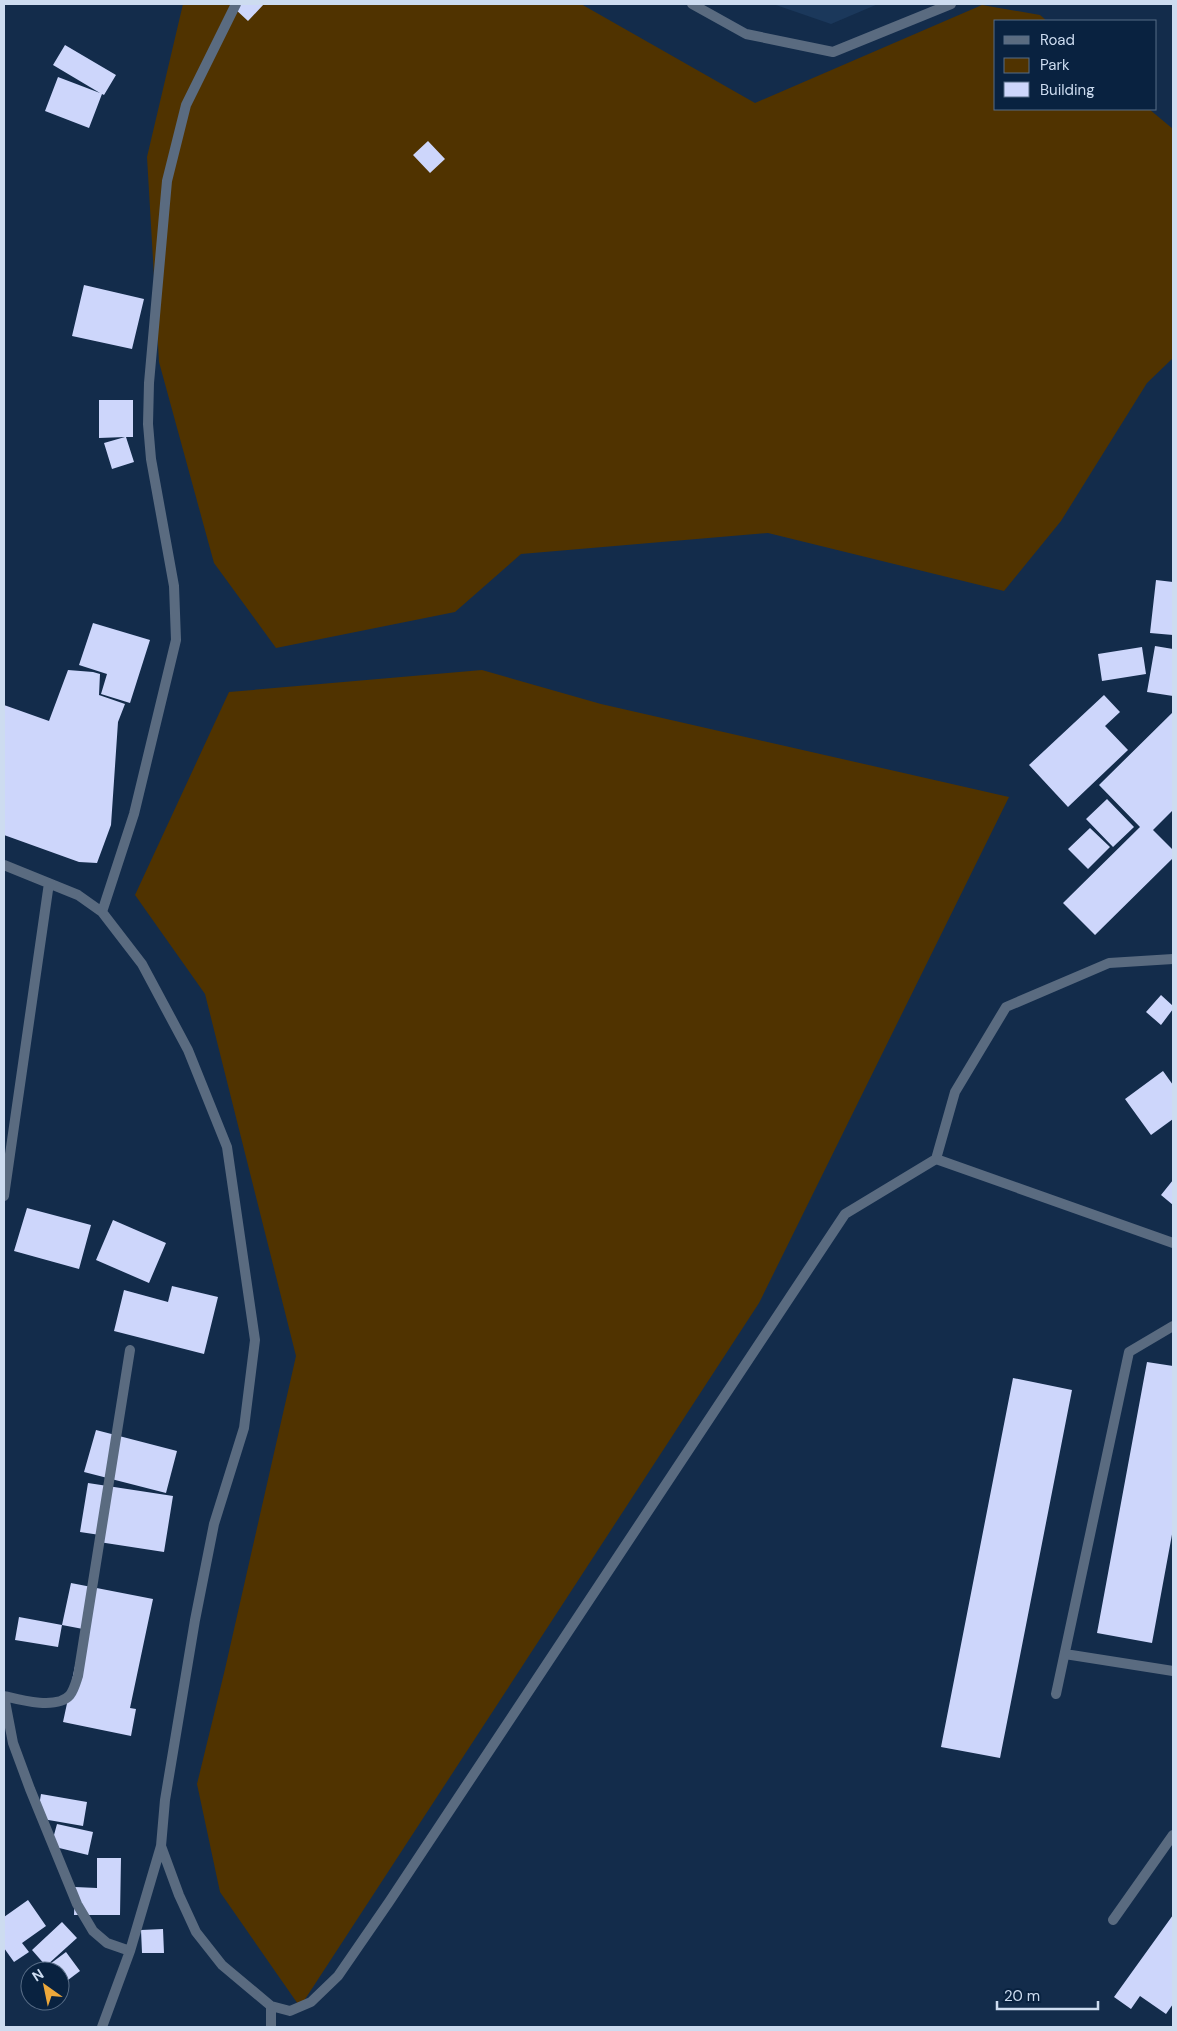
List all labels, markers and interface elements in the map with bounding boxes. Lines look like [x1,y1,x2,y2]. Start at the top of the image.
legend [994,20,1157,110]
text: Road [1040,30,1075,50]
text: Park [1040,55,1070,75]
text: Building [1040,80,1095,100]
north arrow [20,1961,70,2011]
text: N [29,1965,47,1985]
scale bar [997,1978,1098,2010]
text: 20 m [1004,1986,1040,2006]

